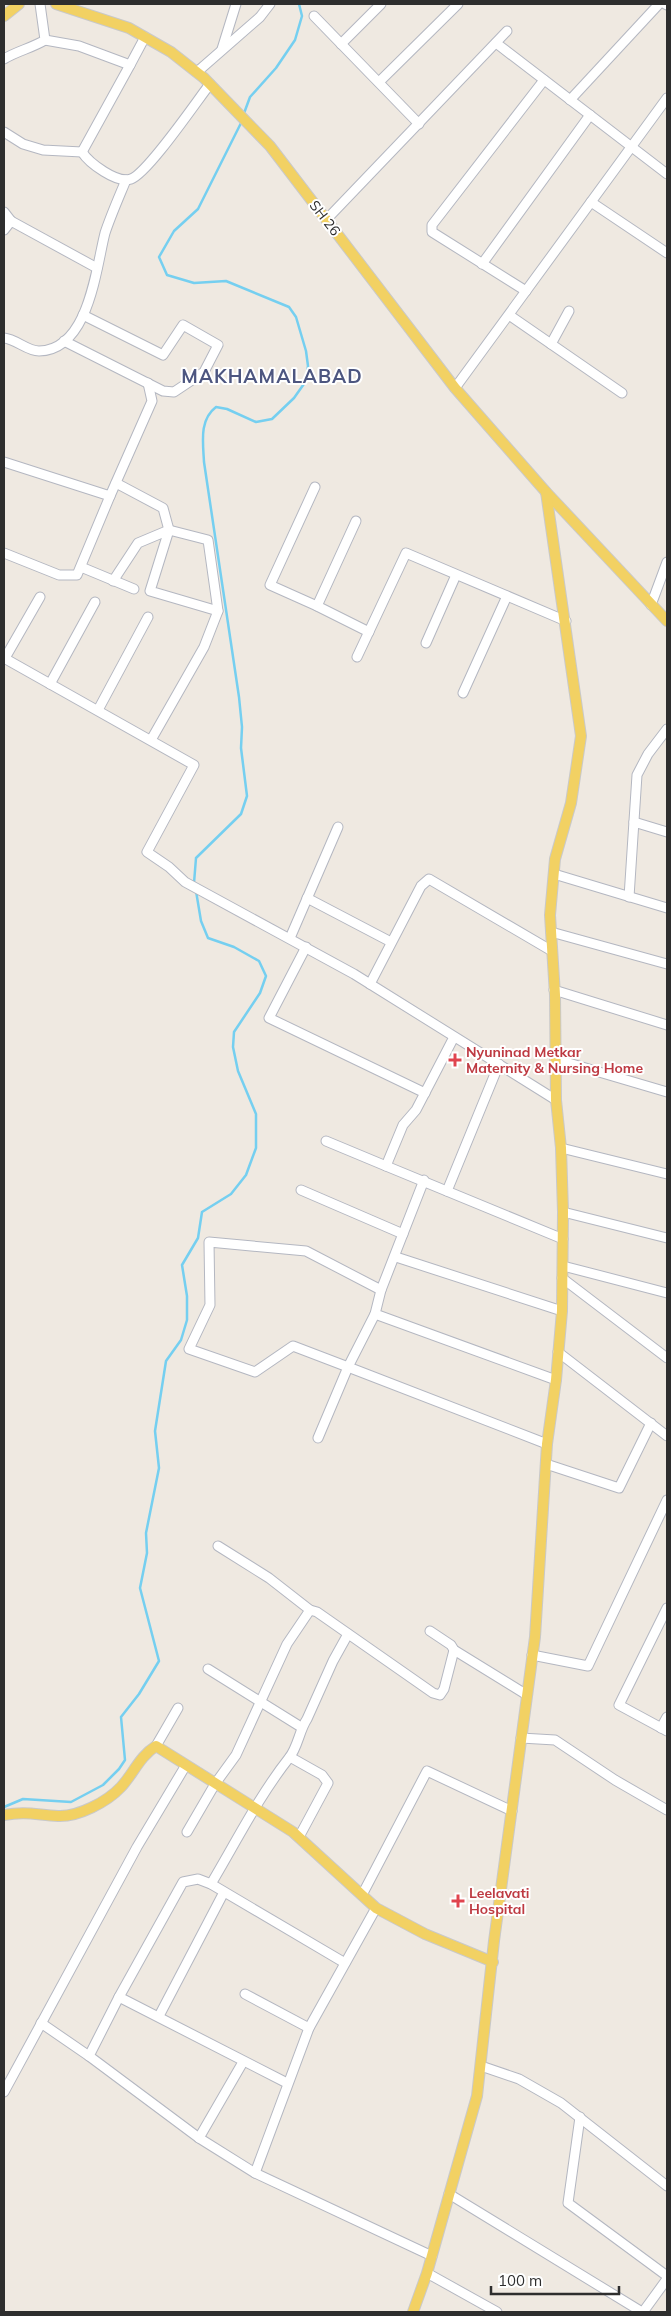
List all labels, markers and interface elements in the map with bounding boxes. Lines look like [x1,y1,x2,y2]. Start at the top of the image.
street label: SH 26 [306,197,344,239]
district label: MAKHAMALABAD [181,364,363,388]
place label: Nyuninad Metkar Maternity & Nursing Home [466,1043,643,1077]
marker: Nyuninad Metkar Maternity & Nursing Home [448,1053,462,1067]
place label: Leelavati Hospital [469,1884,530,1918]
marker: Leelavati Hospital [451,1894,465,1908]
scale bar [491,2264,618,2296]
text: 100 m [498,2271,542,2290]

